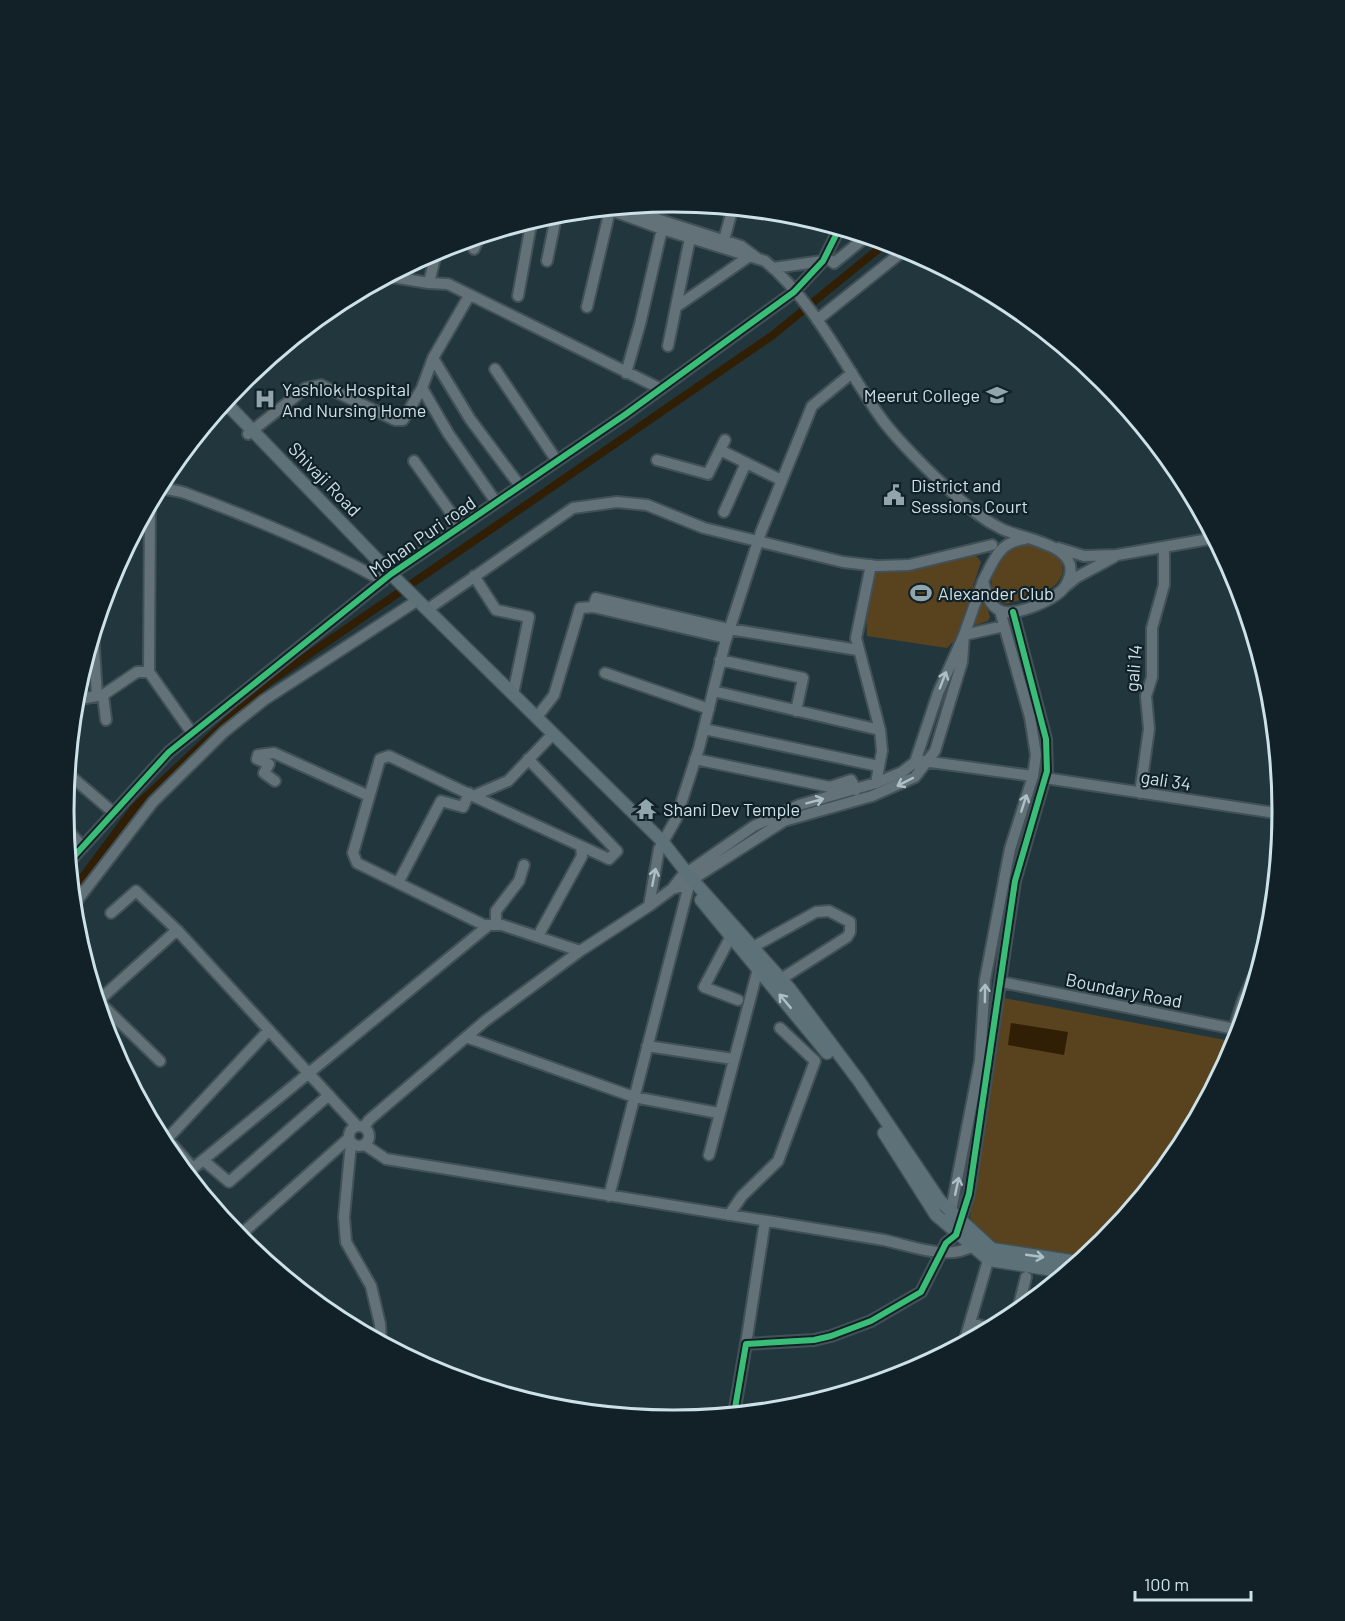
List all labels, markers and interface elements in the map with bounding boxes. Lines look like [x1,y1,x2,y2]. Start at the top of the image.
place label: Yashlok Hospital And Nursing Home [282,378,426,421]
school or university icon: Meerut College [985,383,1009,407]
place label: Meerut College [864,384,980,406]
hospital icon: Yashlok Hospital And Nursing Home [253,387,277,411]
street label: Shivaji Road [284,437,366,521]
place label: District and Sessions Court [911,474,1028,517]
public building icon: District and Sessions Court [882,483,906,507]
street label: Mohan Puri road [364,491,480,581]
sports icon: Alexander Club [909,581,933,605]
place label: Alexander Club [938,582,1054,604]
street label: gali 14 [1120,643,1146,693]
one-way arrow [939,671,950,690]
street label: gali 34 [1139,765,1193,795]
one-way arrow [897,776,914,788]
one-way arrow [805,794,824,806]
one-way arrow [1019,794,1030,813]
temple icon: Shani Dev Temple [634,797,658,821]
place label: Shani Dev Temple [663,798,800,820]
one-way arrow [649,868,660,888]
street label: Boundary Road [1064,968,1184,1012]
one-way arrow [979,984,991,1004]
one-way arrow [778,994,792,1009]
one-way arrow [952,1177,963,1196]
one-way arrow [1024,1251,1044,1262]
scale bar [1135,1564,1250,1602]
text: 100 m [1144,1573,1189,1595]

